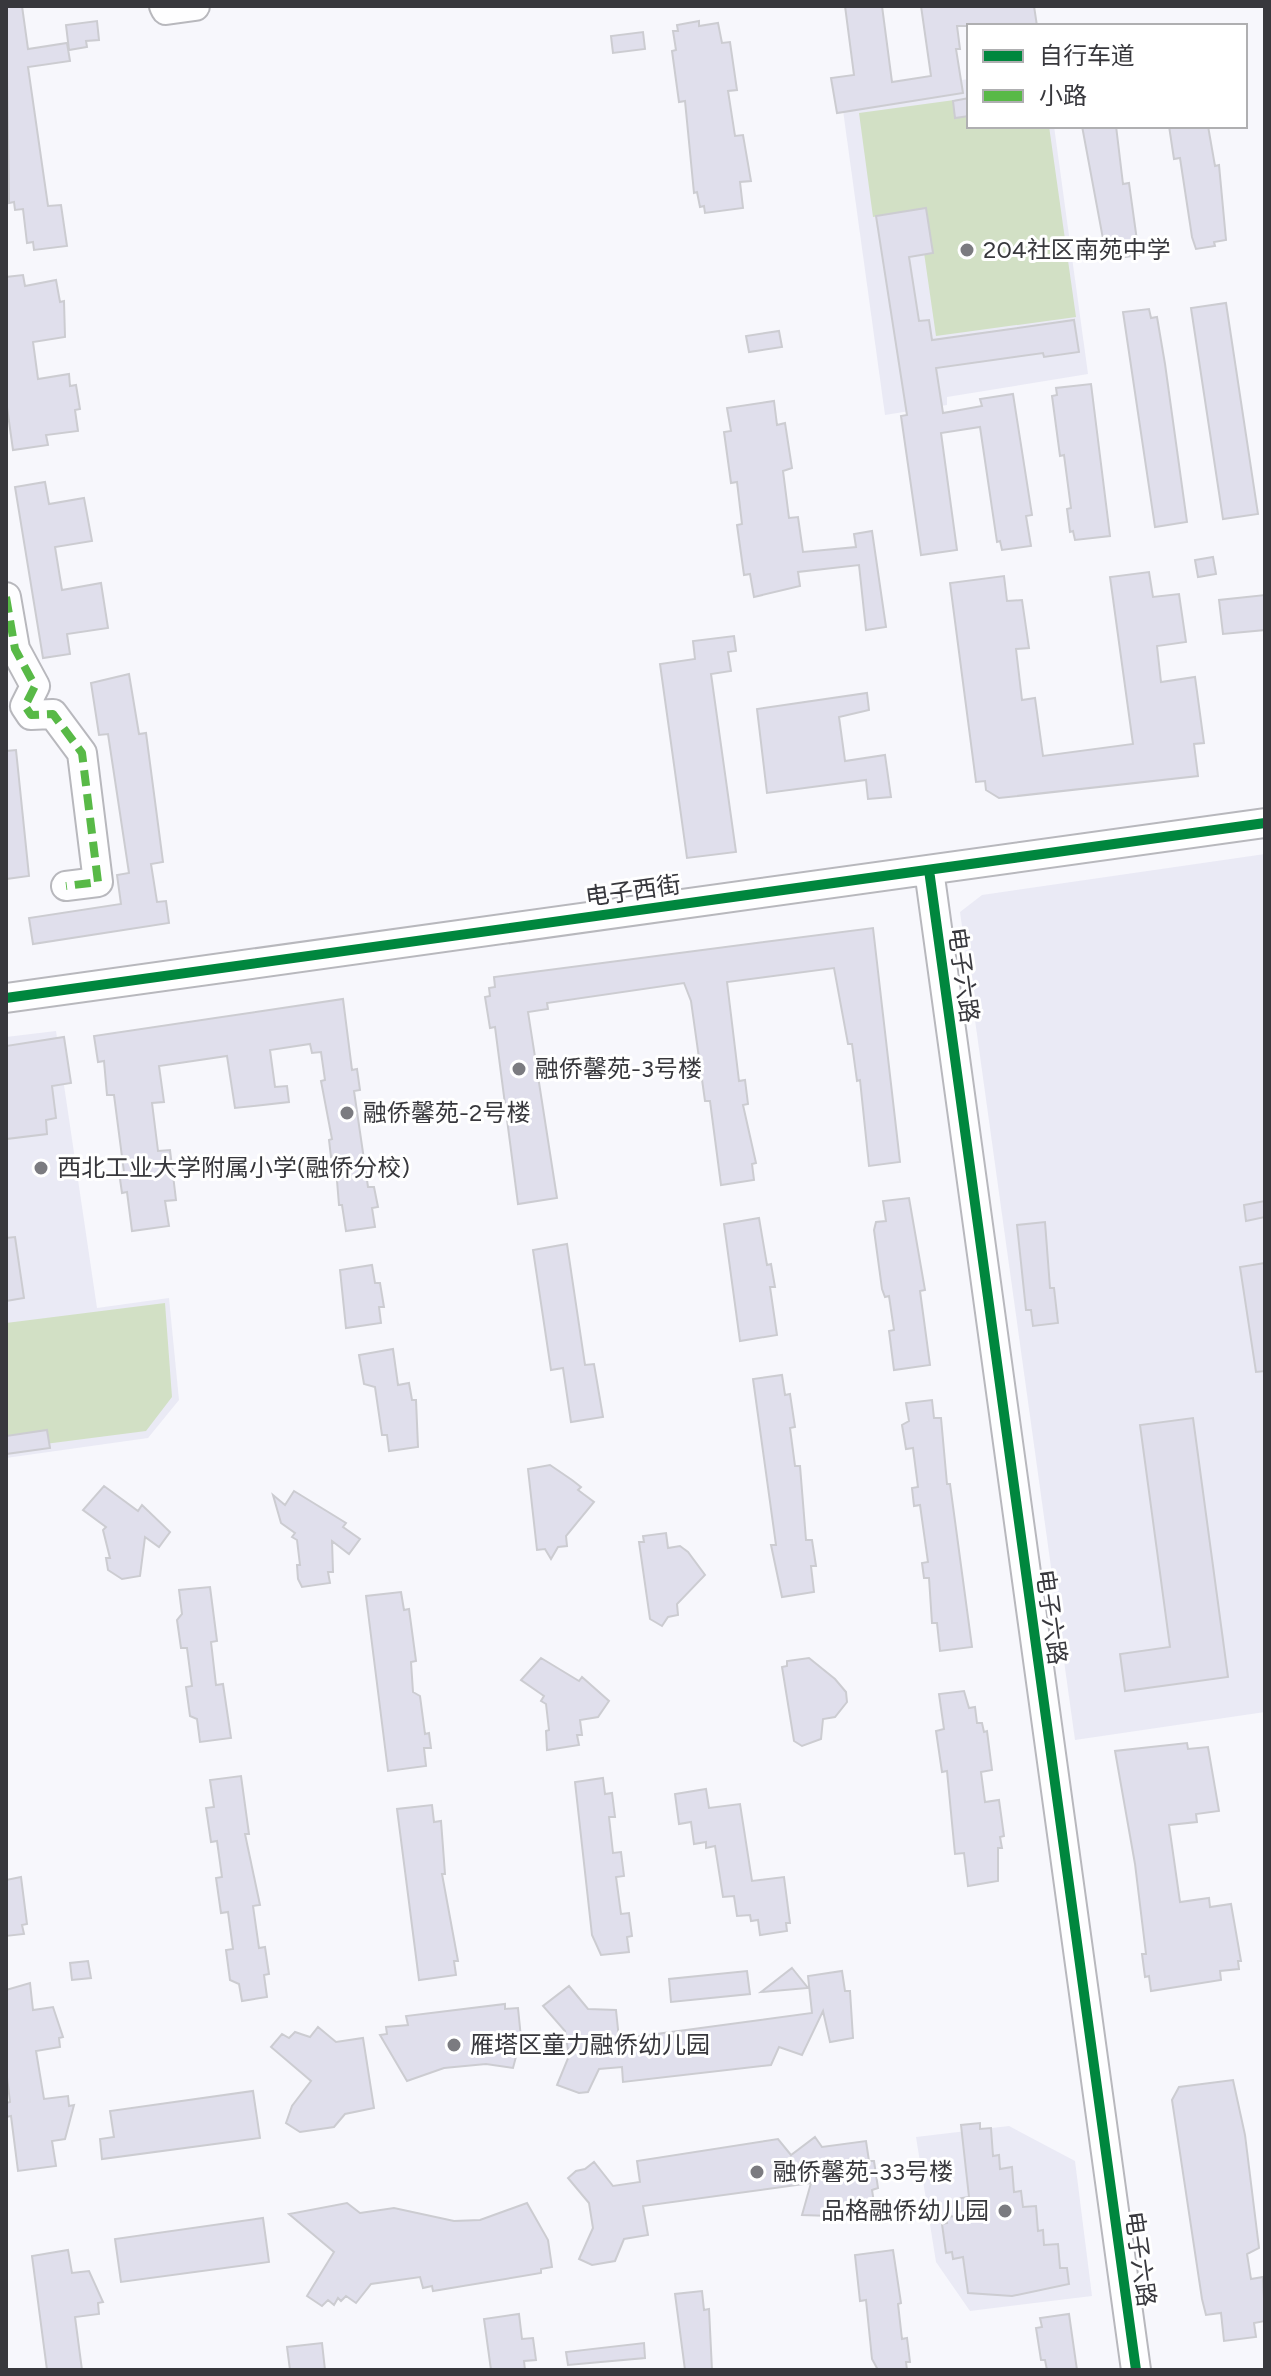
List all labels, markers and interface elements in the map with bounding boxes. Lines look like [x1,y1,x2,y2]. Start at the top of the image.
legend [967,24,1247,128]
text: 自行车道 [1039,41,1135,70]
text: 小路 [1039,81,1087,110]
place label: 204社区南苑中学 [983,235,1171,264]
marker: 204社区南苑中学 [958,241,976,259]
street label: 电子西街 [583,869,682,912]
street label: 电子六路 [942,925,985,1024]
place label: 融侨馨苑-3号楼 [535,1054,702,1083]
marker: 融侨馨苑-3号楼 [510,1060,528,1078]
place label: 融侨馨苑-2号楼 [363,1098,530,1127]
marker: 融侨馨苑-2号楼 [338,1104,356,1122]
place label: 西北工业大学附属小学(融侨分校) [57,1153,410,1182]
marker: 西北工业大学附属小学(融侨分校) [32,1159,50,1177]
street label: 电子六路 [1030,1567,1073,1666]
place label: 雁塔区童力融侨幼儿园 [470,2030,710,2059]
marker: 雁塔区童力融侨幼儿园 [445,2036,463,2054]
place label: 融侨馨苑-33号楼 [773,2157,953,2186]
marker: 融侨馨苑-33号楼 [748,2163,766,2181]
place label: 品格融侨幼儿园 [821,2196,989,2225]
marker: 品格融侨幼儿园 [996,2202,1014,2220]
street label: 电子六路 [1119,2209,1162,2308]

